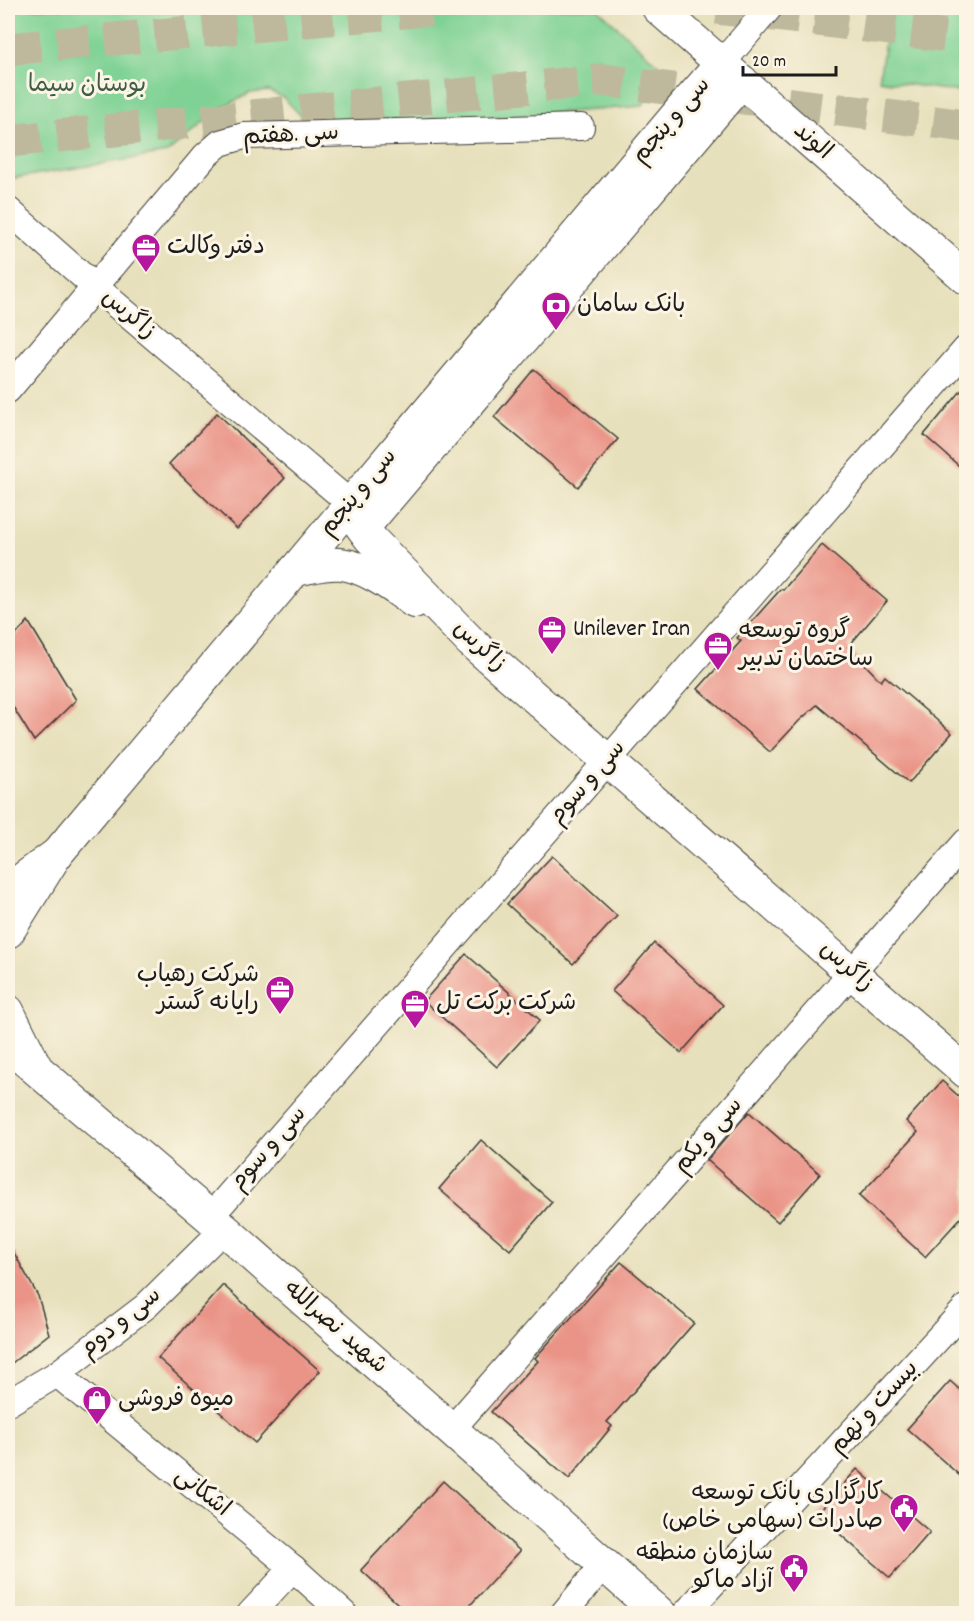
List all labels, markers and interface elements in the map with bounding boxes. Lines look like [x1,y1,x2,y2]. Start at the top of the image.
scale bar [743,39,836,77]
text: 20 m [752,50,786,75]
park label: بوستان سیما [28,69,146,103]
street label: سی و پنجم [625,70,719,172]
street label: الوند [785,115,839,169]
street label: سی .هفتم [242,117,340,155]
place label: دفتر وکالت [167,231,265,265]
office icon: دفتر وکالت [130,232,162,274]
street label: زاگرس [93,282,163,348]
place label: بانک سامان [577,289,686,323]
bank icon: بانک سامان [540,290,572,332]
street label: سی و پنجم [312,442,406,544]
street label: زاگرس [444,613,514,681]
place label: Unilever Iran [573,613,690,647]
office icon: Unilever Iran [536,614,568,656]
place label: گروه توسعه ساختمان تدبیر [737,615,873,677]
office icon: گروه توسعه ساختمان تدبیر [702,630,734,672]
street label: سی و سوم [541,733,635,833]
street label: زاگرس [811,934,881,1000]
place label: شرکت رهیاب رایانه گستر [137,959,259,1021]
office icon: شرکت رهیاب رایانه گستر [264,974,296,1016]
place label: شرکت برکت تل [436,987,576,1021]
office icon: شرکت برکت تل [399,988,431,1030]
street label: سی و یکم [666,1090,752,1182]
street label: سی و سوم [222,1099,316,1199]
street label: شهید نصرالله [275,1273,395,1383]
street label: سی و دوم [73,1279,169,1367]
street label: بیست و نهم [822,1353,928,1463]
place label: میوه فروشی [118,1383,234,1417]
shop icon: میوه فروشی [81,1384,113,1426]
street label: اشکانی [167,1460,237,1526]
place label: کارگزاری بانک توسعه صادرات (سهامی خاص) [663,1477,883,1539]
public building icon: کارگزاری بانک توسعه صادرات (سهامی خاص) [888,1492,920,1534]
place label: سازمان منطقه آزاد ماکو [636,1537,774,1599]
public building icon: سازمان منطقه آزاد ماکو [778,1552,810,1594]

